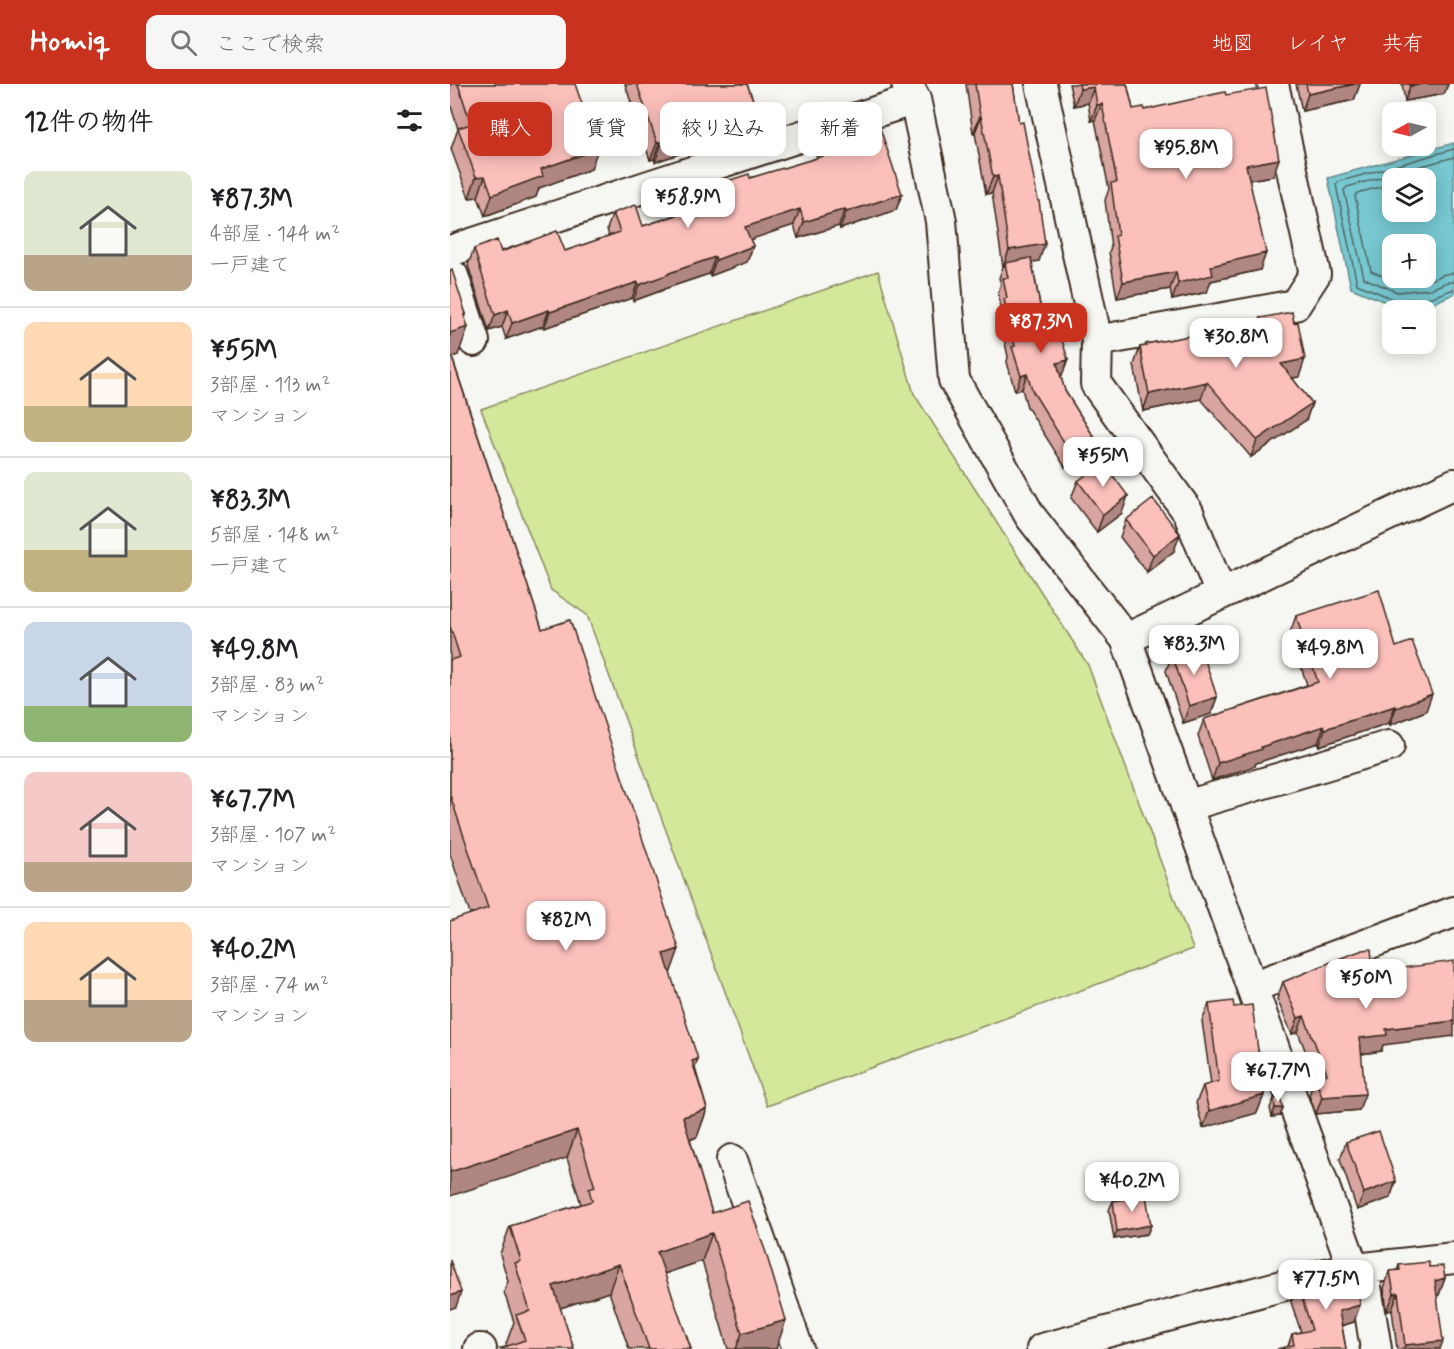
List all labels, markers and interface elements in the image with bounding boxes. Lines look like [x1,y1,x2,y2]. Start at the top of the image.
search box [146,15,566,69]
text: Homiq [30,24,110,61]
icon: search [167,26,200,59]
text: 地図 [1212,30,1254,58]
text: レイヤ [1287,30,1349,58]
text: 共有 [1382,30,1424,58]
text: ここで検索 [215,31,325,59]
chip: 購入 [468,102,552,156]
chip: 賃貸 [564,102,648,156]
chip: 絞り込み [660,102,786,156]
chip: 新着 [798,102,882,156]
north arrow [1382,102,1436,156]
map controls [1382,102,1436,354]
icon: filters [393,104,426,137]
text: 12件の物件 [24,106,153,140]
pin: ¥95.8M [1137,129,1235,180]
text: ¥95.8M [1154,135,1219,162]
button: layers [1382,168,1436,222]
pin: ¥58.9M [639,178,737,229]
text: ¥87.3M [210,183,293,217]
text: ¥58.9M [655,184,721,211]
icon: home [72,195,144,267]
text: 4部屋 · 144 m² [210,221,340,248]
button: + [1382,234,1436,288]
text: 一戸建て [210,252,290,279]
button: − [1382,300,1436,354]
pin: ¥87.3M [992,303,1090,354]
text: ¥87.3M [1009,309,1073,336]
pin: ¥30.8M [1187,318,1285,369]
text: ¥30.8M [1204,324,1269,351]
text: ¥55M [210,334,277,368]
icon: home [72,346,144,418]
text: 3部屋 · 113 m² [210,372,330,399]
text: マンション [210,403,309,430]
pin: ¥55M [1067,437,1139,488]
text: ¥55M [1077,443,1129,470]
text: ¥83.3M [210,484,291,518]
icon: home [72,496,144,568]
text: 5部屋 · 148 m² [210,522,339,549]
text: 一戸建て [210,553,290,580]
pin: ¥83.3M [1145,625,1243,676]
pin: ¥49.8M [1281,629,1379,680]
text: ¥83.3M [1163,631,1225,658]
text: ¥49.8M [210,634,299,668]
text: ¥49.8M [1296,635,1364,662]
icon: home [72,646,144,718]
text: 3部屋 · 83 m² [210,672,324,699]
text: マンション [210,703,309,730]
text: ¥67.7M [210,784,295,818]
icon: home [72,796,144,868]
text: 3部屋 · 107 m² [210,822,336,849]
text: マンション [210,853,309,880]
pin: ¥82M [530,901,602,952]
text: ¥82M [541,907,591,934]
text: ¥40.2M [210,934,296,968]
icon: home [72,946,144,1018]
pin: ¥50M [1330,959,1402,1010]
text: ¥50M [1340,965,1392,992]
text: 3部屋 · 74 m² [210,972,329,999]
text: マンション [210,1003,309,1030]
pin: ¥67.7M [1229,1052,1327,1103]
text: ¥67.7M [1245,1058,1311,1085]
pin: ¥40.2M [1083,1162,1181,1213]
text: ¥40.2M [1099,1168,1165,1195]
pin: ¥77.5M [1277,1260,1375,1311]
text: ¥77.5M [1292,1266,1360,1293]

